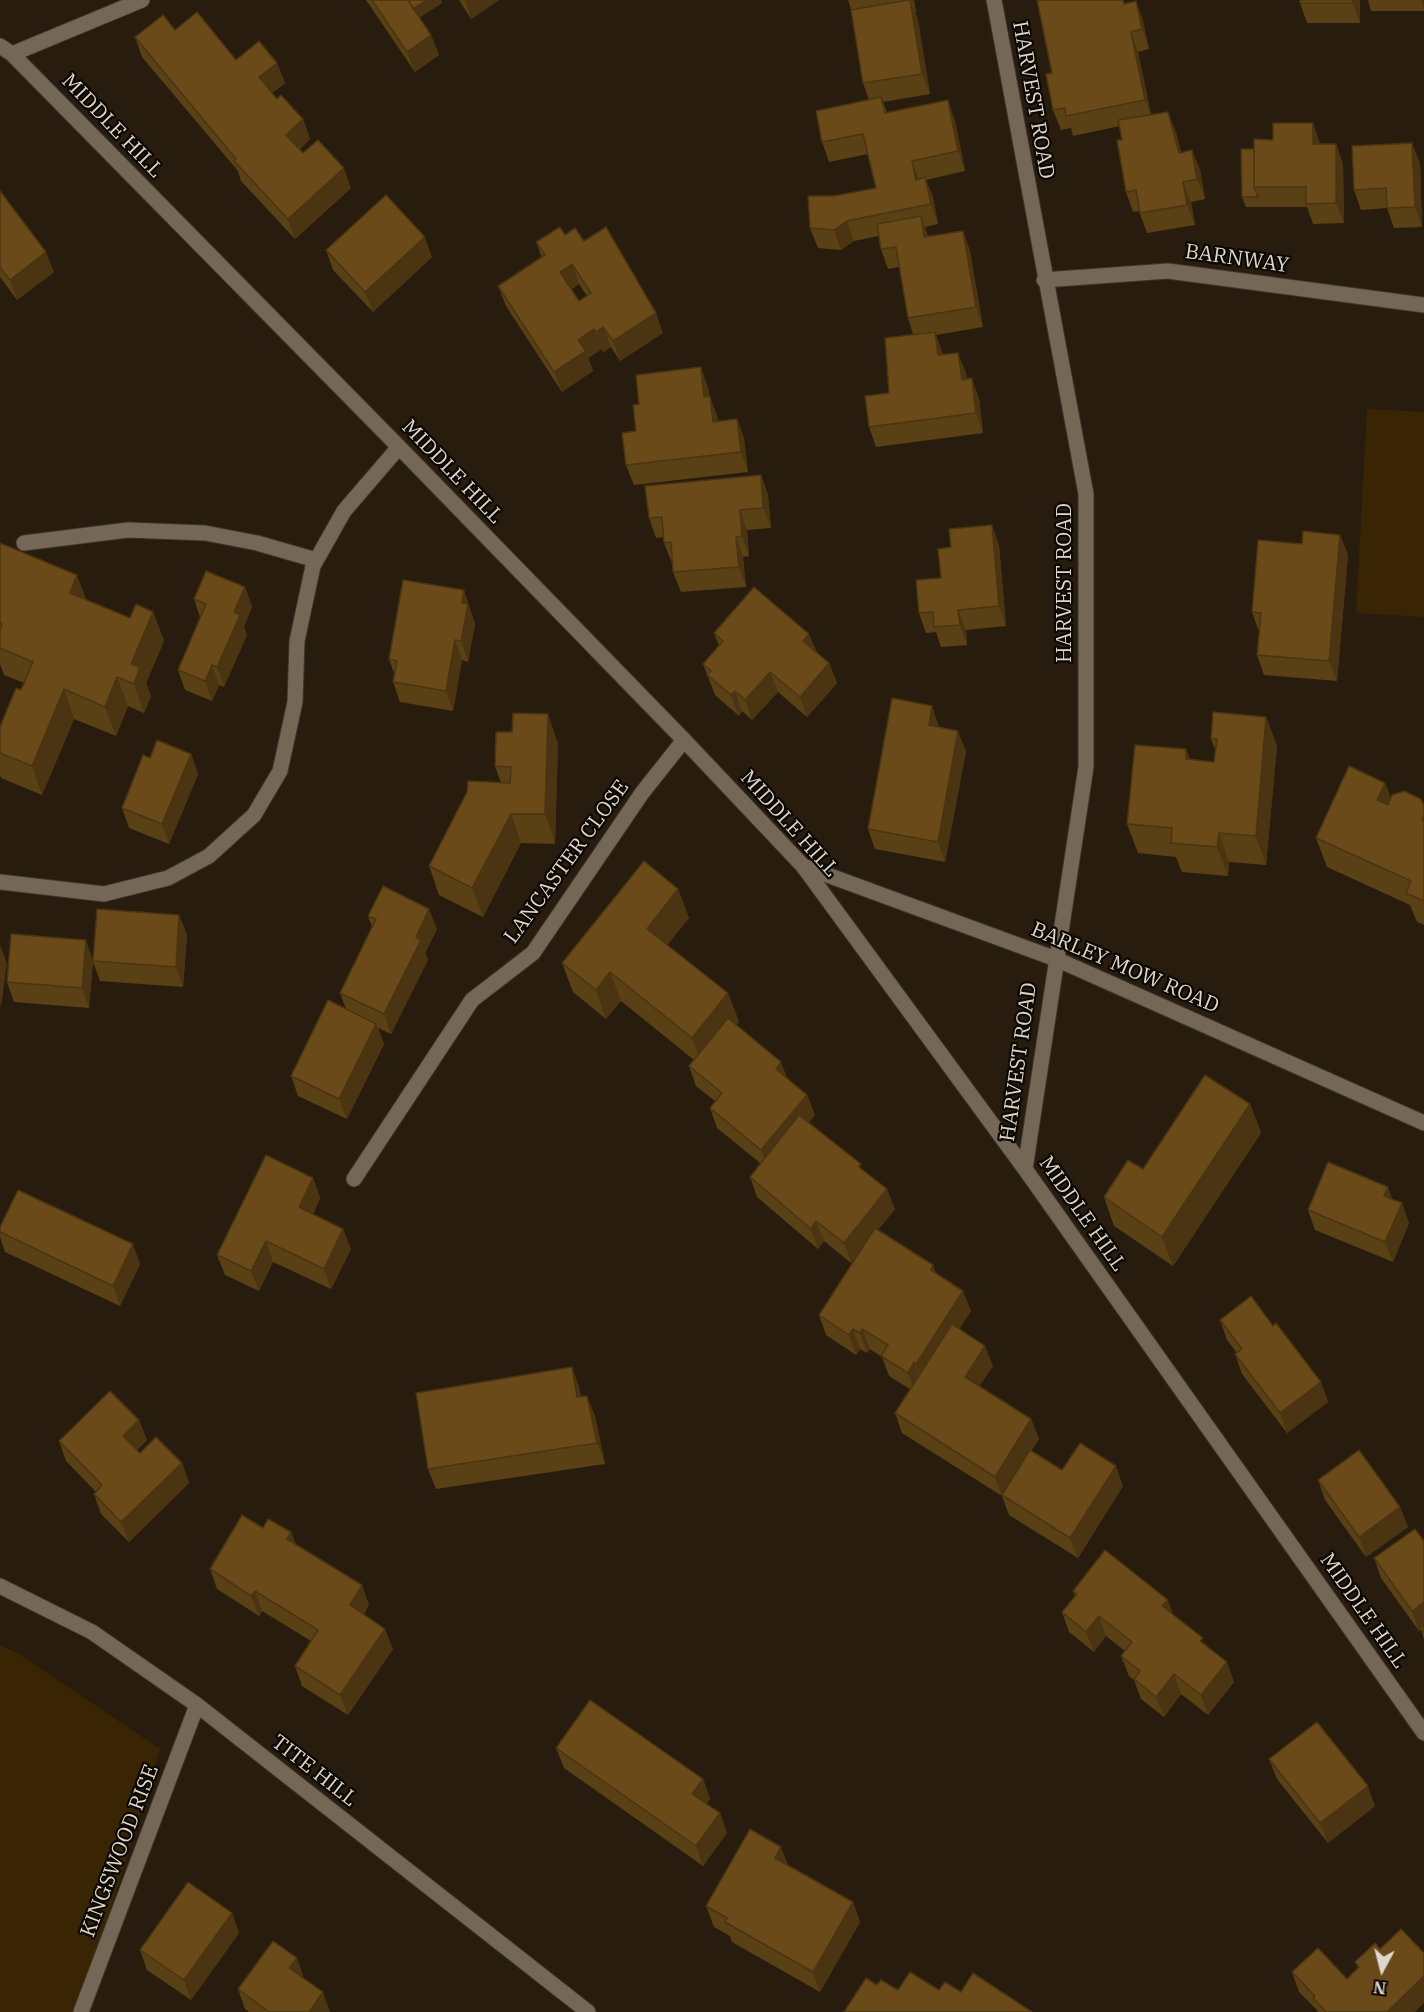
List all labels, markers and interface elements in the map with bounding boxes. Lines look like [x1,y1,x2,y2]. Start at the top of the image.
street label: HARVEST ROAD [1007,19,1059,181]
street label: MIDDLE HILL [56,69,168,183]
street label: BARNWAY [1183,239,1291,279]
street label: MIDDLE HILL [396,415,508,529]
street label: HARVEST ROAD [1052,503,1078,663]
street label: MIDDLE HILL [735,765,843,883]
street label: LANCASTER CLOSE [499,775,635,949]
street label: BARLEY MOW ROAD [1027,917,1223,1019]
street label: HARVEST ROAD [995,981,1043,1143]
street label: MIDDLE HILL [1033,1152,1131,1276]
street label: MIDDLE HILL [1314,1549,1412,1673]
street label: TITE HILL [266,1730,362,1812]
street label: KINGSWOOD RISE [75,1761,165,1941]
north arrow [1352,1940,1412,2000]
text: N [1372,1977,1387,1999]

